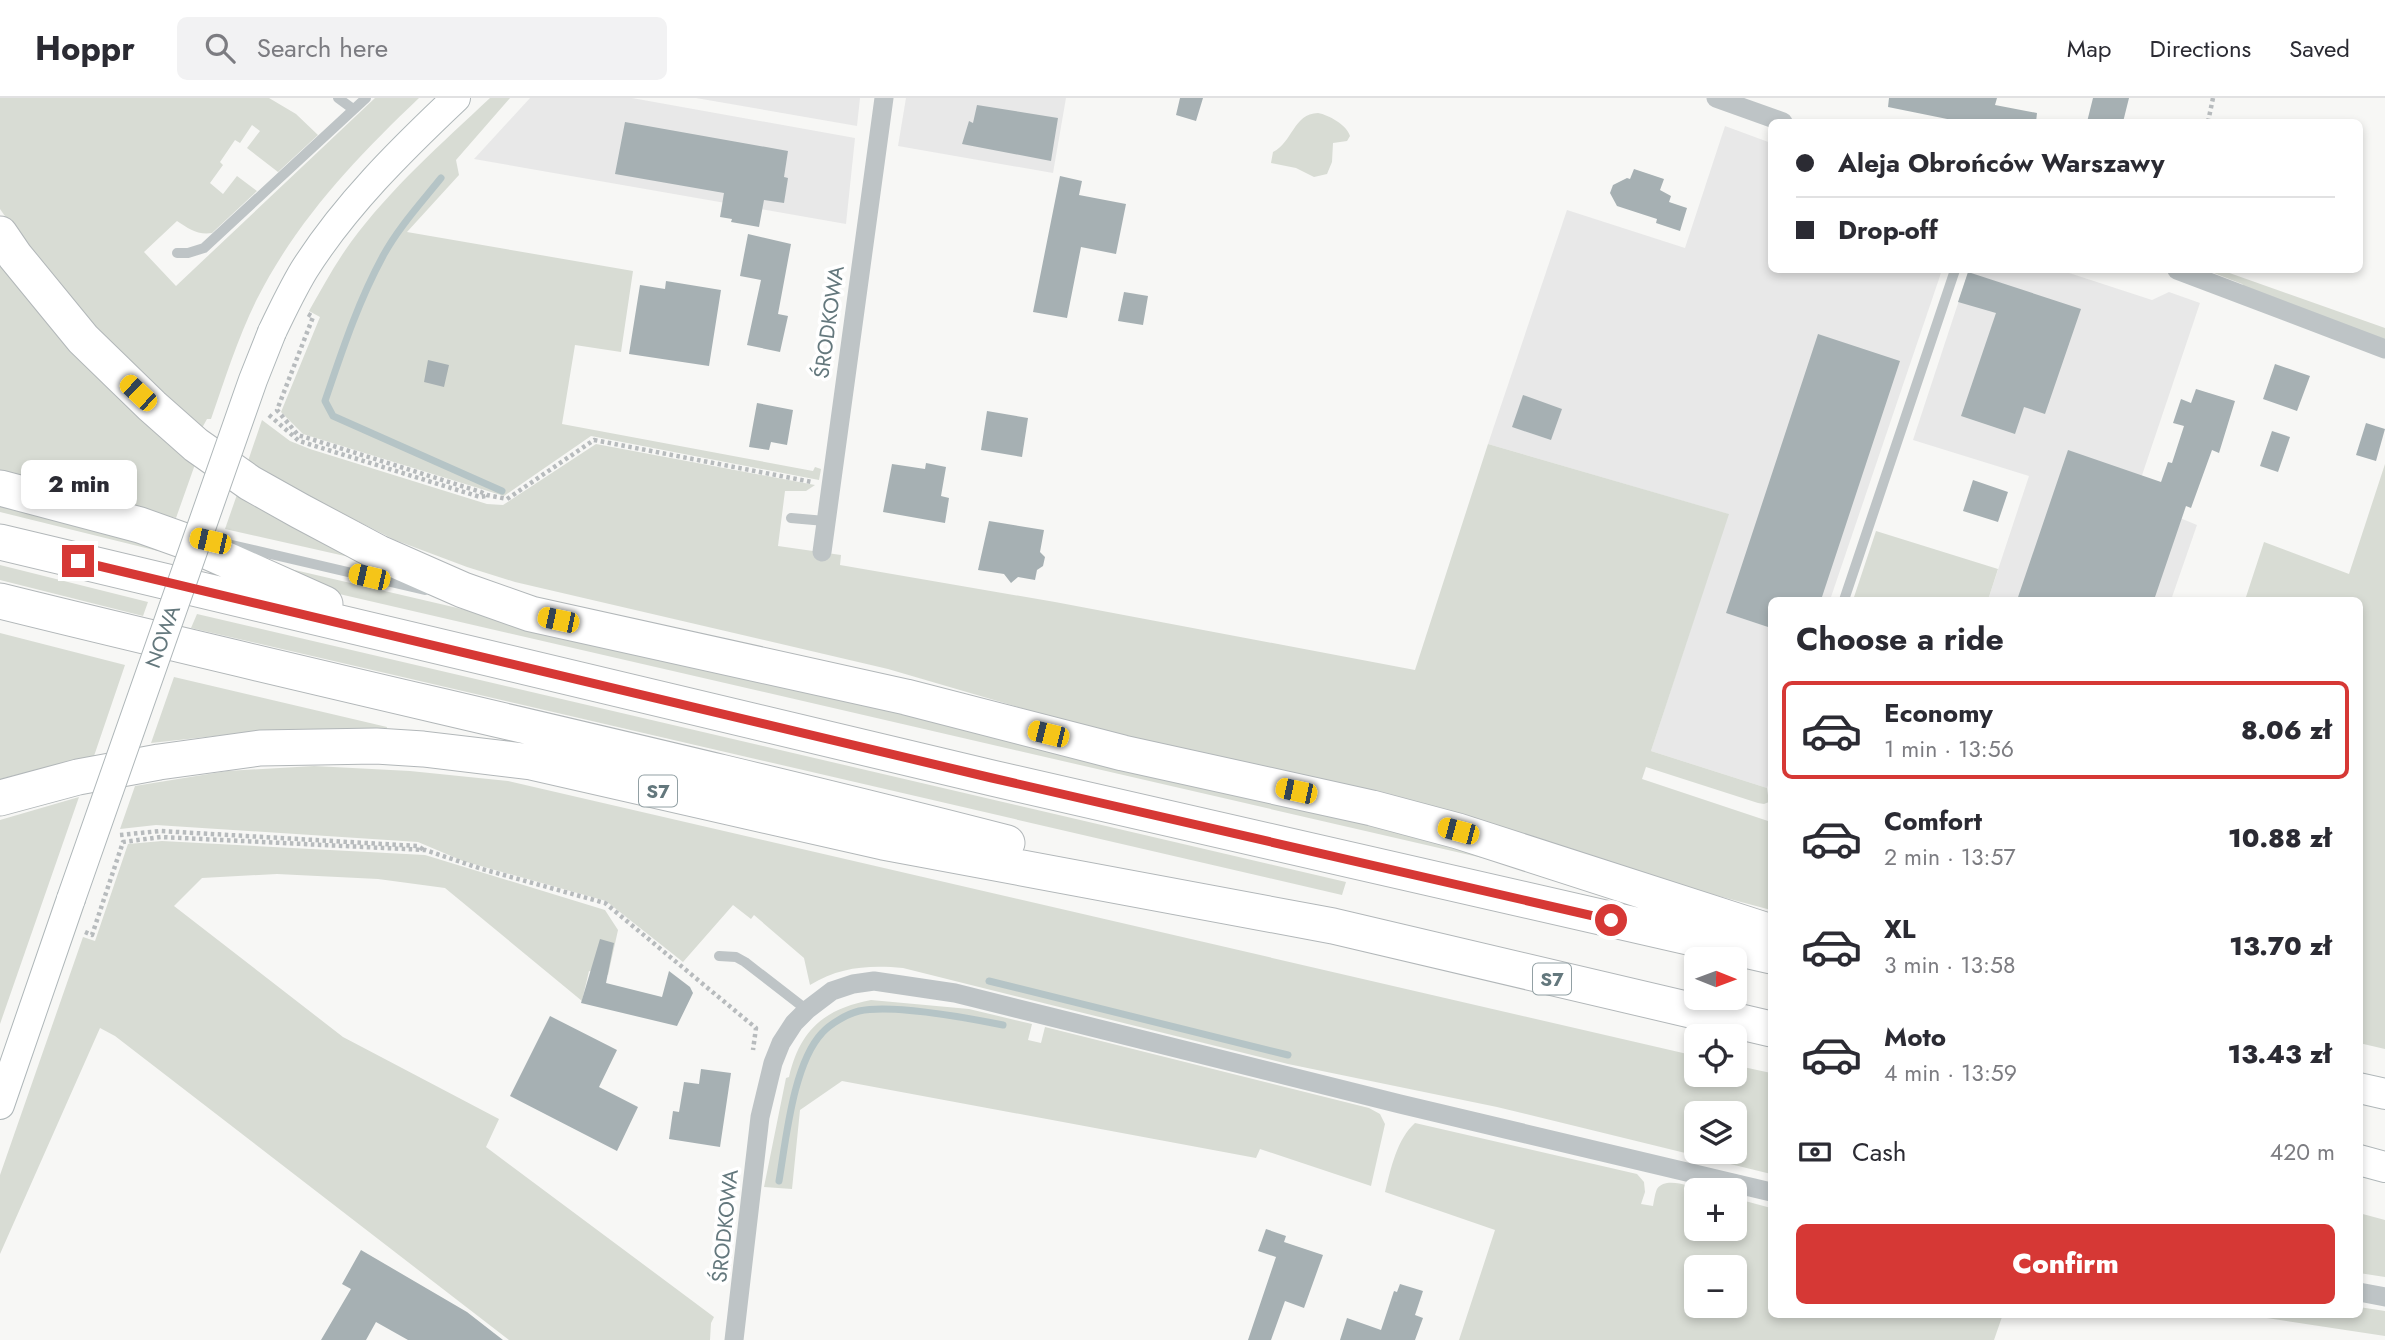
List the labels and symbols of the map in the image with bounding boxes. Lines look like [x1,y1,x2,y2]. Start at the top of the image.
street label: ŚRODKOWA [806,264,852,380]
car [116,371,161,415]
callout: 2 min [20,460,136,508]
car [188,526,233,556]
route end [62,545,94,577]
car [347,562,392,592]
street label: NOWA [138,601,188,672]
car [536,605,581,635]
car [1026,719,1071,749]
road number: S7 [639,776,677,806]
car [1274,776,1319,806]
car [1435,815,1482,847]
route start [1595,904,1627,936]
north arrow [1684,947,1746,1010]
road number: S7 [1533,964,1571,995]
street label: ŚRODKOWA [704,1168,746,1284]

